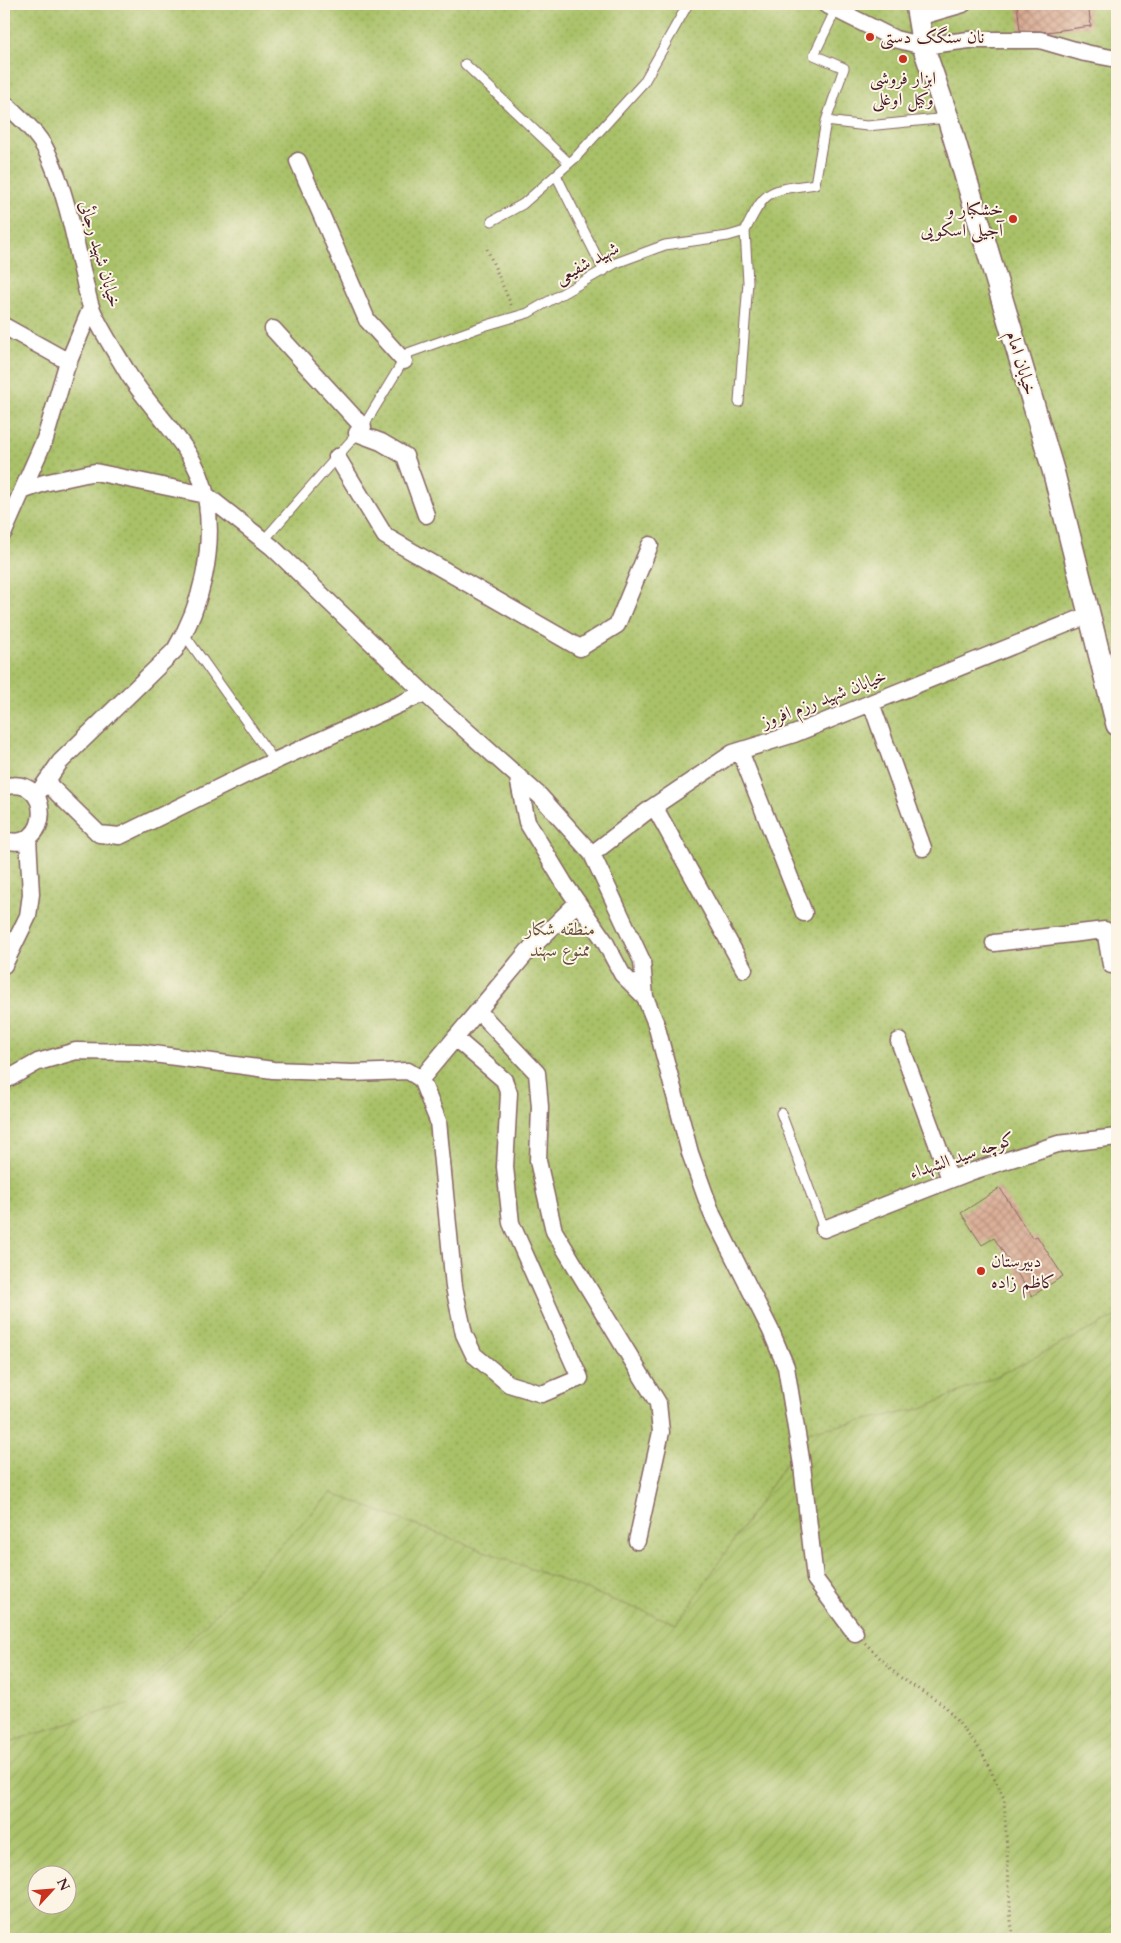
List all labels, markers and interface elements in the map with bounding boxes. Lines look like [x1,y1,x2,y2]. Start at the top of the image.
place label: نان سنگک دستی [880,25,985,50]
marker: نان سنگک دستی [864,31,876,43]
marker: ابزار فروشی وکیل اوغلی [897,53,909,65]
place label: ابزار فروشی وکیل اوغلی [870,66,936,112]
street label: خیابان شهید رجائی [73,197,127,311]
place label: خشکبار و آجیلی اسکویی [920,197,1005,243]
marker: خشکبار و آجیلی اسکویی [1007,213,1019,225]
street label: شهید شفیعی [550,236,624,290]
street label: خیابان امام [997,328,1043,399]
street label: خیابان شهید رزم افروز [756,664,891,738]
park label: منطقه شکار ممنوع سهند [523,917,595,965]
street label: کوچه سید الشهداء [906,1126,1018,1186]
place label: دبیرستان کاظم زاده [991,1249,1055,1299]
marker: دبیرستان کاظم زاده [975,1265,987,1277]
north arrow [28,1866,78,1916]
text: N [52,1875,74,1894]

